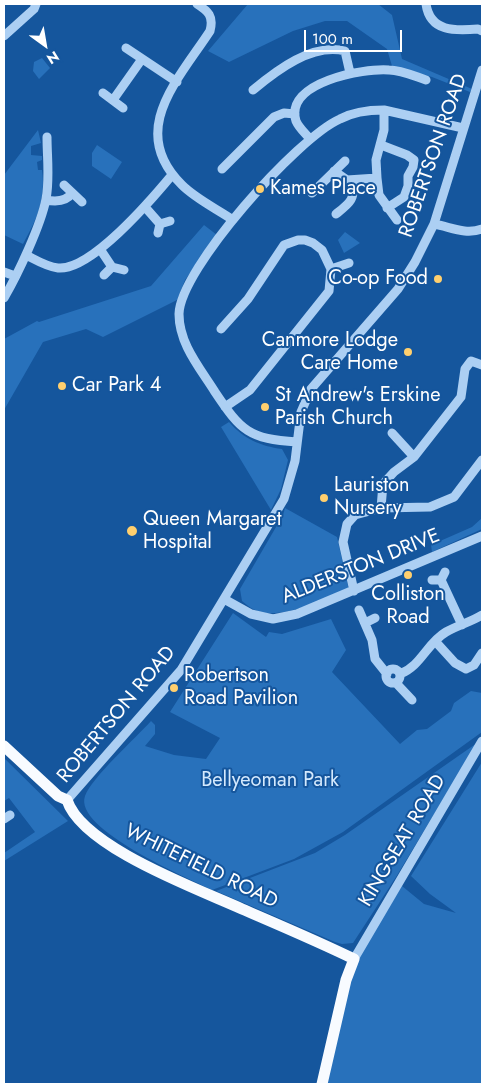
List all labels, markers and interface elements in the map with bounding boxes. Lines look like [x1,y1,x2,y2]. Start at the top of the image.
north arrow [20,20,70,70]
scale bar [306,20,404,52]
text: 100 m [312,28,353,50]
text: N [43,46,63,69]
street label: ROBERTSON ROAD [395,71,473,241]
place label: Kames Place [270,177,376,201]
marker: Kames Place [254,183,266,195]
place label: Co-op Food [328,267,428,291]
marker: Co-op Food [432,273,444,285]
place label: Canmore Lodge Care Home [262,329,398,376]
marker: Canmore Lodge Care Home [402,346,414,358]
place label: Car Park 4 [72,374,161,398]
marker: Car Park 4 [56,380,68,392]
place label: St Andrew's Erskine Parish Church [275,384,440,431]
marker: St Andrew's Erskine Parish Church [259,401,271,413]
place label: Lauriston Nursery [334,474,409,521]
marker: Lauriston Nursery [318,492,330,504]
place label: Queen Margaret Hospital [143,508,281,555]
marker: Queen Margaret Hospital [125,524,139,538]
street label: ALDERSTON DRIVE [278,524,444,610]
marker: Colliston Road [402,569,414,581]
place label: Colliston Road [371,583,445,630]
street label: ROBERTSON ROAD [53,642,181,788]
place label: Robertson Road Pavilion [184,664,298,711]
marker: Robertson Road Pavilion [168,682,180,694]
park label: Bellyeoman Park [201,769,339,793]
street label: KINGSEAT ROAD [354,771,452,911]
street label: WHITEFIELD ROAD [121,820,281,914]

